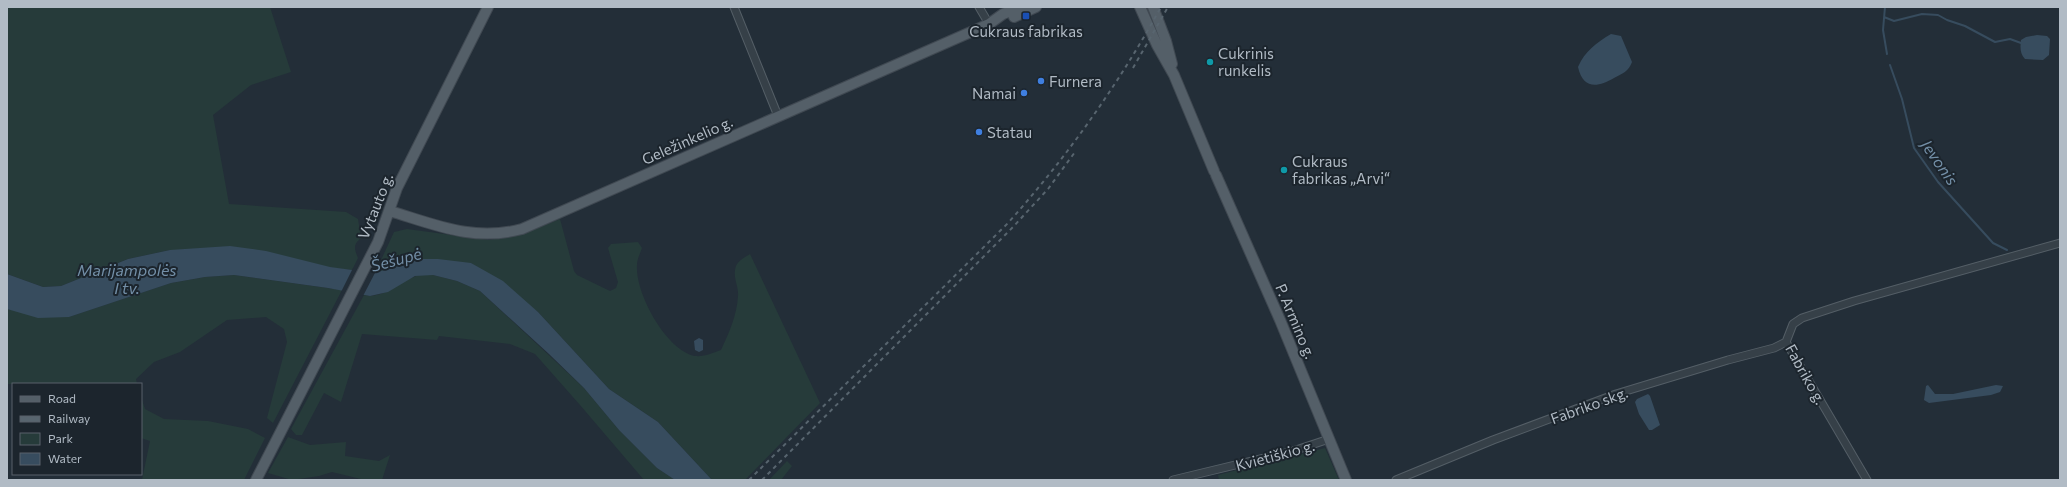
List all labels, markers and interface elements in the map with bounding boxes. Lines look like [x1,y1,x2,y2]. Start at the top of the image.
marker: Cukraus fabrikas [1021,11,1031,21]
place label: Cukraus fabrikas [969,22,1083,40]
place label: Cukrinis runkelis [1218,44,1274,79]
marker: Cukrinis runkelis [1205,57,1215,67]
place label: Furnera [1049,72,1102,90]
marker: Furnera [1036,76,1046,86]
place label: Namai [972,84,1016,102]
marker: Namai [1019,88,1029,98]
street label: Geležinkelio g. [639,112,735,168]
place label: Statau [987,123,1032,141]
marker: Statau [974,127,984,137]
water label: Jevonis [1916,134,1962,188]
place label: Cukraus fabrikas „Arvi“ [1292,152,1390,187]
marker: Cukraus fabrikas „Arvi“ [1279,165,1289,175]
street label: Vytauto g. [354,170,396,242]
water label: Šešupė [368,243,424,275]
water label: Marijampolės I tv. [77,260,177,297]
street label: P. Armino g. [1272,281,1320,361]
street label: Fabriko g. [1782,341,1830,407]
legend [12,383,142,475]
street label: Fabriko skg. [1548,383,1630,427]
text: Road [48,391,76,405]
text: Railway [48,411,90,425]
text: Park [48,431,74,445]
street label: Kvietiškio g. [1233,436,1317,474]
text: Water [48,451,82,465]

